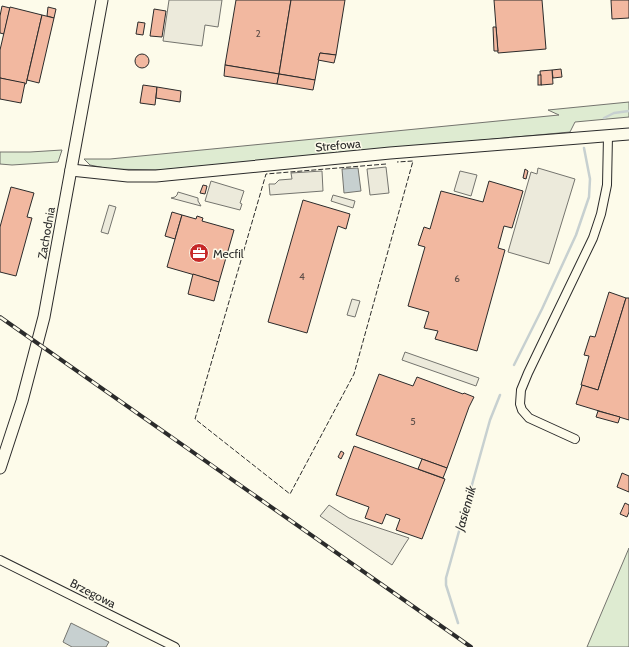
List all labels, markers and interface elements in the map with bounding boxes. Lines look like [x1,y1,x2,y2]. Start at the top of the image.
house number: 2 [255,27,261,40]
street label: Strefowa [315,136,362,154]
street label: Zachodnia [34,206,58,260]
office icon: Mecfil [188,242,210,264]
place label: Mecfil [213,246,244,261]
house number: 4 [299,270,305,283]
house number: 6 [454,272,460,285]
house number: 5 [410,415,416,428]
water label: Jasiennik [451,483,479,533]
street label: Brzegowa [68,575,119,611]

